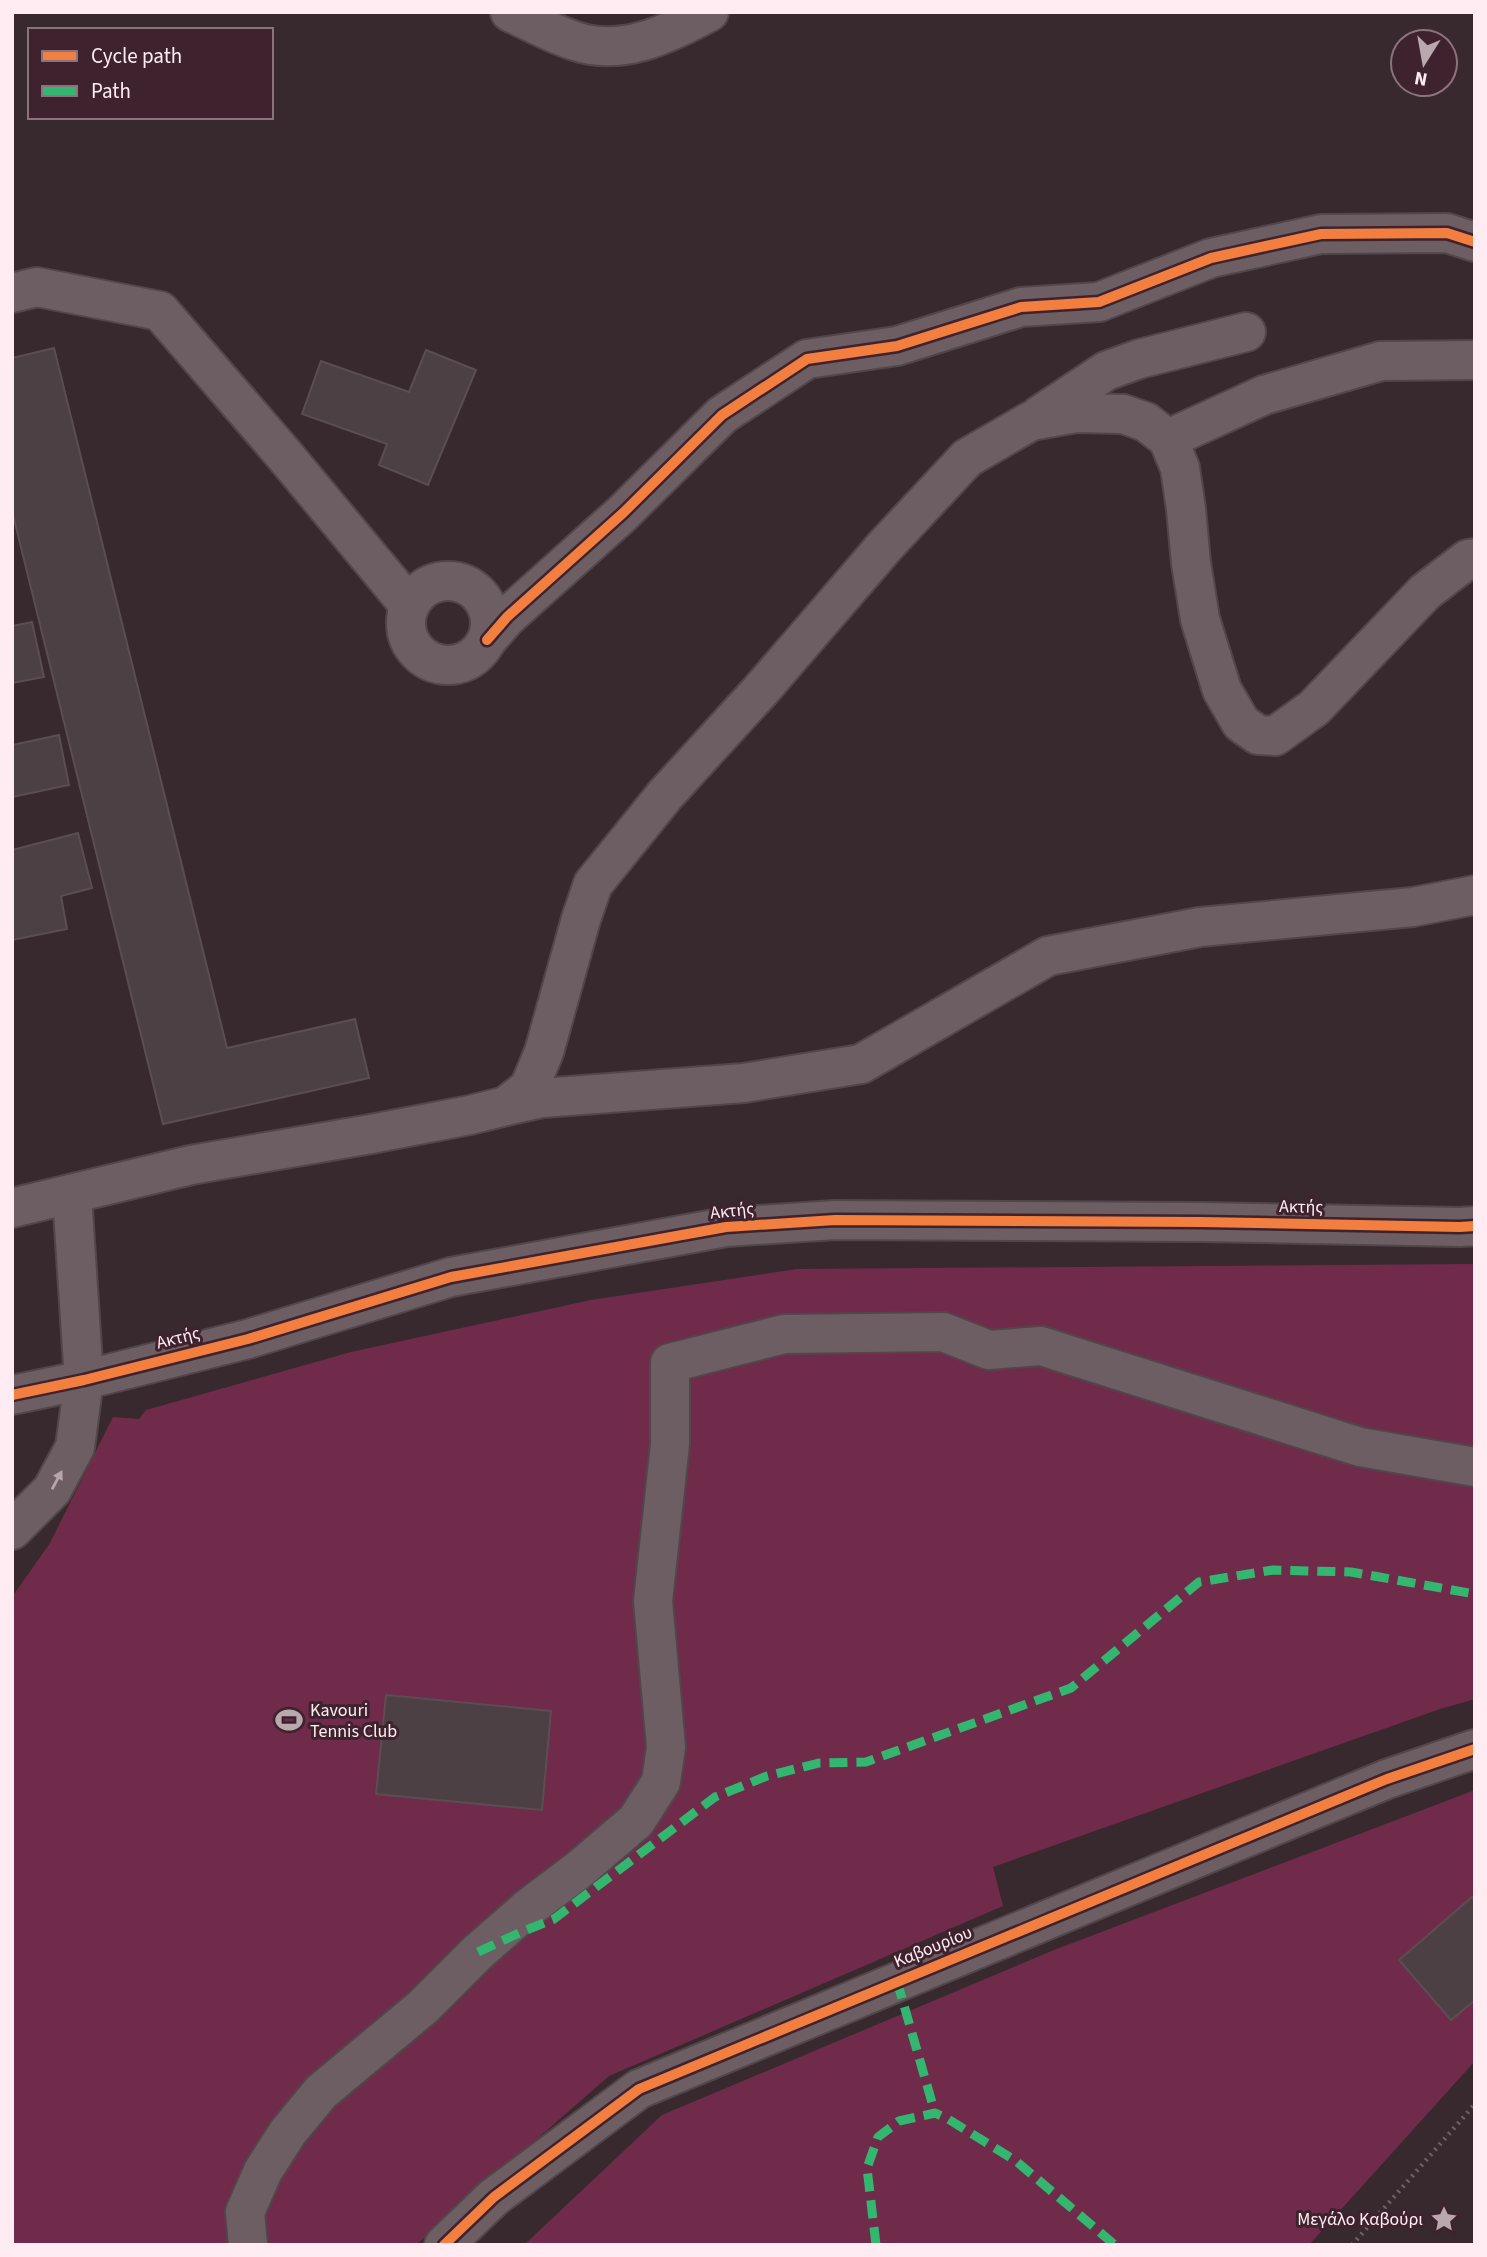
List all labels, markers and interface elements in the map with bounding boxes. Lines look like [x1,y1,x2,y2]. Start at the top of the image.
legend [28,28,273,119]
north arrow [1389,28,1459,98]
text: Cycle path [91,41,182,71]
text: N [1412,64,1430,93]
text: Path [91,76,131,106]
street label: Ακτής [1279,1194,1323,1220]
street label: Ακτής [709,1196,755,1226]
street label: Ακτής [154,1320,203,1355]
one-way arrow [52,1470,63,1490]
place label: Kavouri Tennis Club [310,1698,397,1744]
sports icon: Kavouri Tennis Club [274,1705,304,1735]
street label: Καβουρίου [890,1920,976,1974]
place icon: Μεγάλο Καβούρι [1429,2204,1459,2234]
place label: Μεγάλο Καβούρι [1297,2207,1423,2232]

